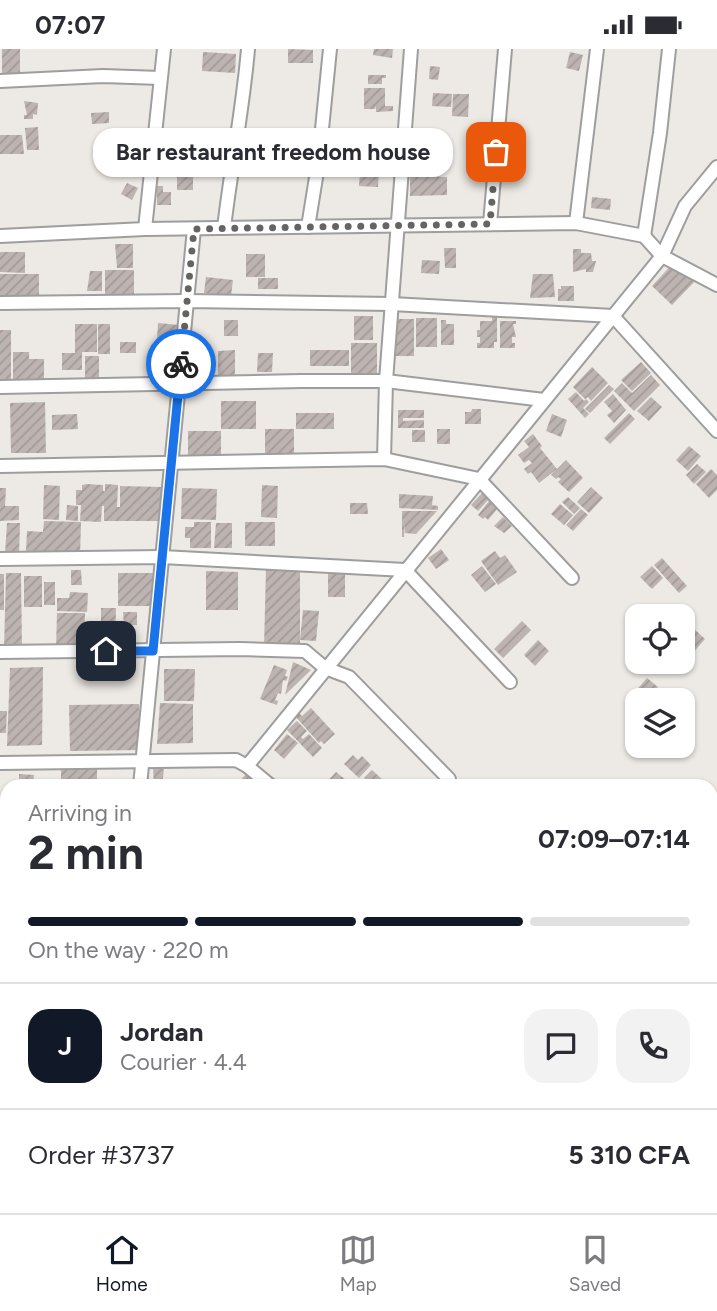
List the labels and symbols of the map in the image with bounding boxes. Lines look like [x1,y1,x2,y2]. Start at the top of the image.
pin [466,122,526,182]
callout: Bar restaurant freedom house [94,127,454,177]
courier [146,329,216,399]
pin [76,621,136,681]

